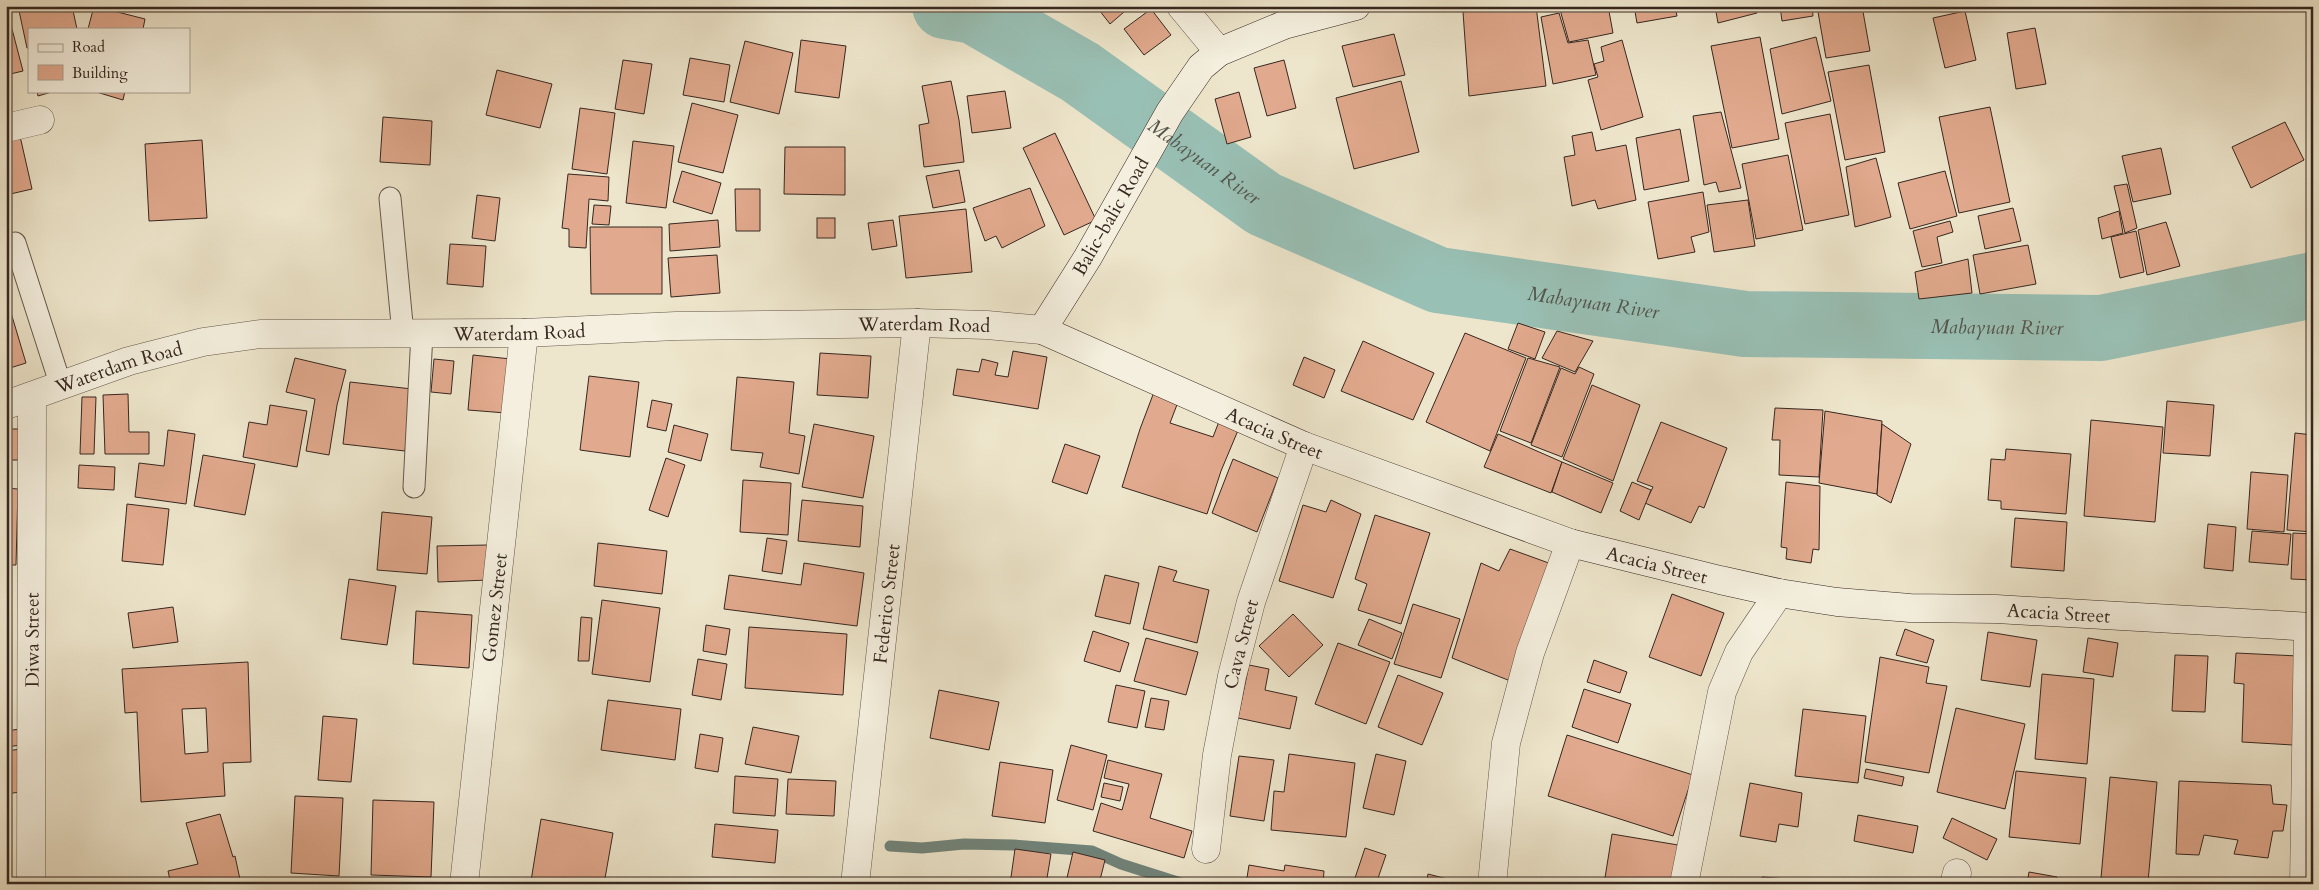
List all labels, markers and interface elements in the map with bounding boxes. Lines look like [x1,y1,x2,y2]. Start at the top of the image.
legend [28,28,190,92]
text: Road [72,37,105,57]
text: Building [72,63,128,83]
water label: Mabayuan River [1143,112,1267,212]
street label: Balic-balic Road [1066,153,1155,280]
water label: Mabayuan River [1526,280,1662,326]
street label: Waterdam Road [857,311,991,339]
water label: Mabayuan River [1930,313,2065,342]
street label: Waterdam Road [452,318,586,347]
street label: Waterdam Road [51,336,185,401]
street label: Acacia Street [1221,401,1326,466]
street label: Acacia Street [1603,540,1710,590]
street label: Federico Street [867,543,907,665]
street label: Gomez Street [476,552,514,664]
street label: Diwa Street [19,592,46,688]
street label: Cava Street [1218,597,1265,691]
street label: Acacia Street [2006,598,2111,629]

